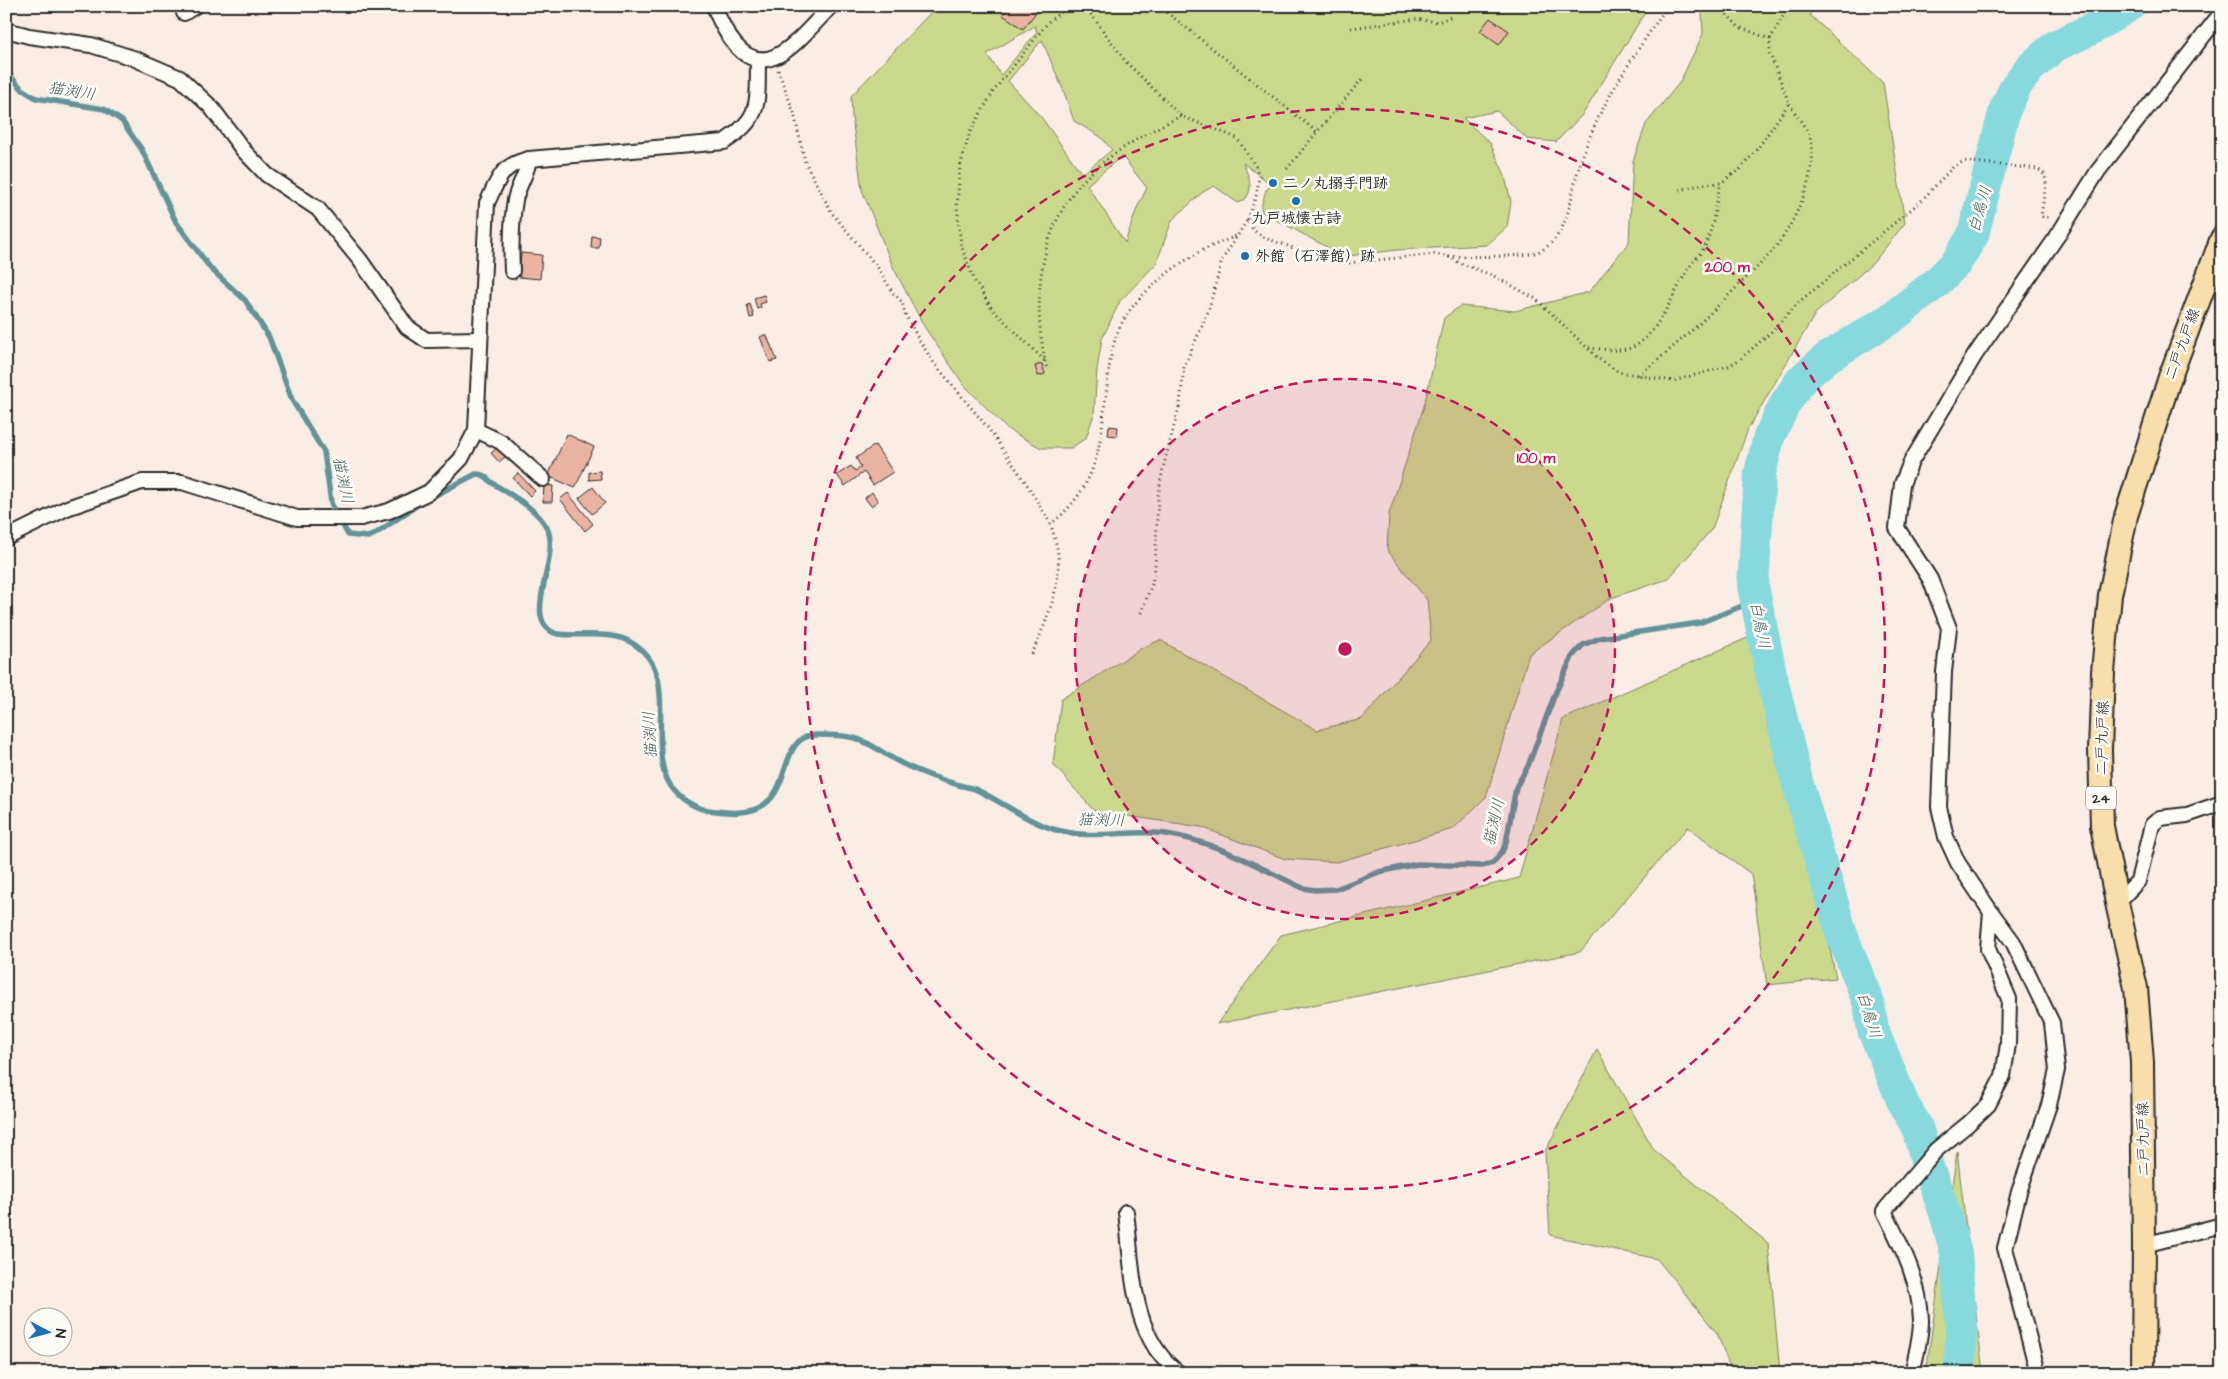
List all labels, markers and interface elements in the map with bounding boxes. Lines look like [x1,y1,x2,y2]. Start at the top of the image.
water label: 猫渕川 [46,76,97,106]
place label: 二ノ丸搦手門跡 [1283,173,1388,194]
marker: 二ノ丸搦手門跡 [1267,177,1279,189]
water label: 白鳥川 [1963,183,1997,235]
marker: 九戸城懐古詩 [1290,195,1302,207]
place label: 九戸城懐古詩 [1251,208,1342,229]
place label: 外館（石澤館）跡 [1255,246,1375,267]
marker: 外館（石澤館）跡 [1239,250,1251,262]
text: 200 m [1703,257,1750,278]
street label: 二戸九戸線 [2160,305,2205,383]
text: 100 m [1517,448,1556,469]
water label: 猫渕川 [327,454,359,506]
water label: 白鳥川 [1745,600,1775,651]
centre of rings [1336,640,1354,658]
street label: 二戸九戸線 [2091,700,2114,776]
water label: 猫渕川 [638,710,662,759]
road number: 24 [2086,786,2116,810]
water label: 猫渕川 [1478,796,1510,848]
water label: 猫渕川 [1077,809,1125,831]
water label: 白鳥川 [1852,989,1886,1041]
street label: 二戸九戸線 [2132,1101,2155,1177]
north arrow [22,1306,72,1356]
text: N [50,1328,70,1339]

